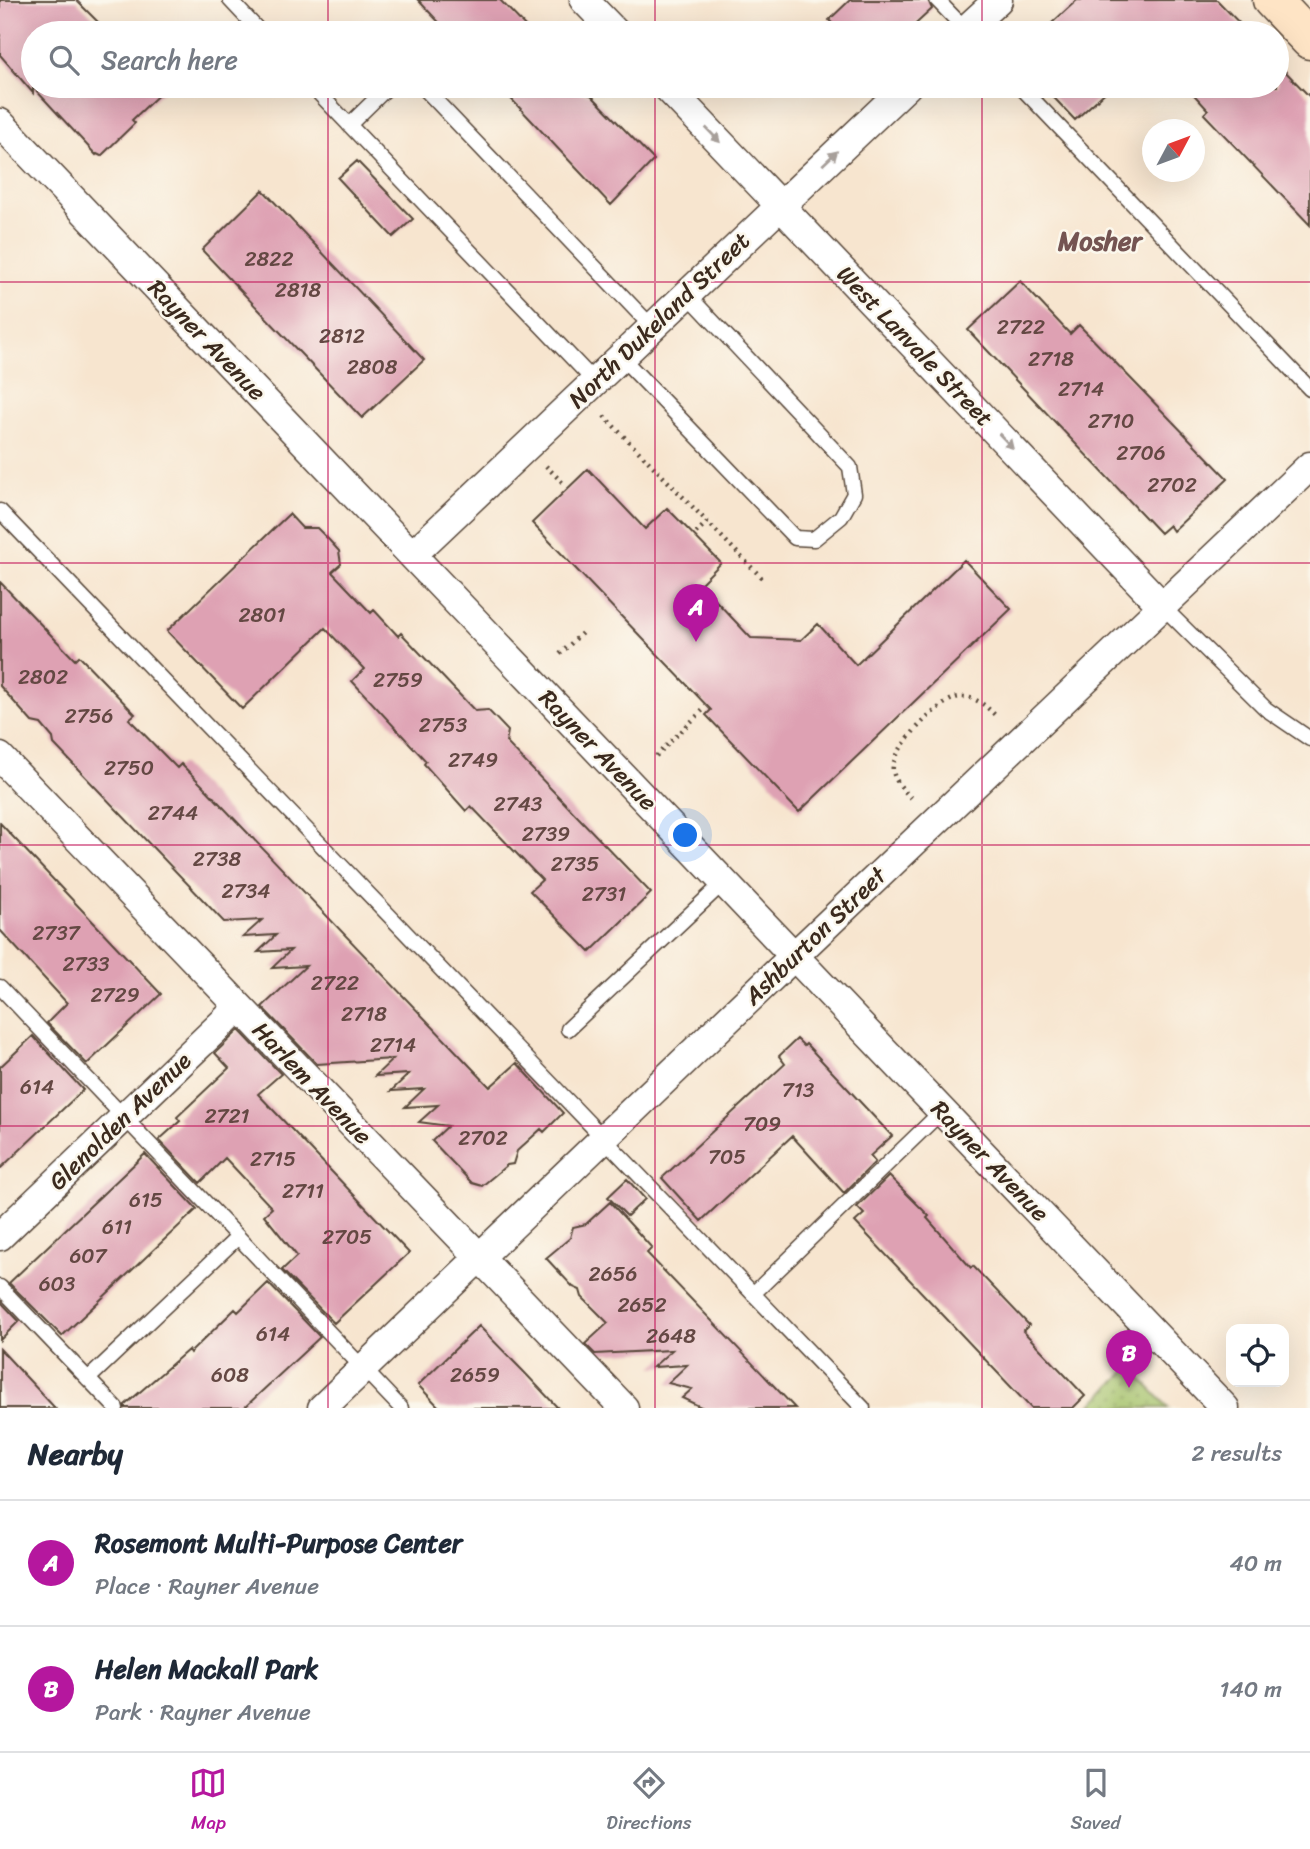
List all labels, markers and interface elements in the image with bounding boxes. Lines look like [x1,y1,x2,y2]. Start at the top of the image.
search box [21,21,1289,98]
text: Search here [101,37,238,83]
icon: search [45,41,83,79]
north arrow [1142,119,1205,182]
one-way arrow [705,126,721,143]
one-way arrow [821,151,838,167]
district label: Mosher [1057,218,1144,264]
street label: North Dukeland Street [558,221,760,419]
house number: 2822 [244,240,294,278]
street label: West Lanvale Street [826,255,1004,437]
street label: Rayner Avenue [137,269,277,411]
house number: 2818 [275,271,322,309]
house number: 2722 [997,308,1045,346]
house number: 2812 [319,317,365,355]
house number: 2718 [1028,340,1074,378]
house number: 2808 [347,348,398,386]
house number: 2714 [1058,370,1104,408]
house number: 2710 [1088,402,1134,440]
one-way arrow [997,433,1014,450]
house number: 2706 [1116,434,1166,472]
house number: 2702 [1147,466,1197,504]
pin: A [673,584,719,642]
house number: 2801 [238,596,286,634]
house number: 2802 [18,658,68,696]
house number: 2759 [373,661,423,699]
street label: Rayner Avenue [528,679,668,821]
house number: 2756 [65,697,113,735]
house number: 2753 [419,706,468,744]
house number: 2749 [448,741,498,779]
house number: 2750 [104,749,154,787]
house number: 2743 [494,785,543,823]
house number: 2744 [148,794,198,832]
house number: 2739 [522,815,570,853]
your location [668,818,702,852]
house number: 2738 [193,840,241,878]
house number: 2735 [551,845,599,883]
street label: Ashburton Street [733,855,897,1016]
house number: 2734 [222,872,270,910]
house number: 2731 [582,875,626,913]
house number: 2737 [32,914,82,952]
house number: 2733 [62,945,110,983]
house number: 2722 [311,964,359,1002]
house number: 2729 [90,976,140,1014]
house number: 2718 [341,995,387,1033]
street label: Harlem Avenue [242,1011,382,1155]
house number: 2714 [370,1026,416,1064]
street label: Glenolden Avenue [38,1041,202,1201]
house number: 614 [20,1068,54,1106]
house number: 713 [782,1071,815,1109]
street label: Rayner Avenue [920,1090,1060,1232]
house number: 2721 [204,1097,250,1135]
house number: 709 [743,1105,781,1143]
house number: 2702 [458,1119,508,1157]
house number: 705 [708,1138,746,1176]
house number: 2715 [250,1140,296,1178]
house number: 2711 [282,1172,324,1210]
house number: 615 [129,1181,163,1219]
house number: 611 [102,1208,132,1246]
house number: 2705 [322,1218,372,1256]
house number: 607 [69,1237,109,1275]
house number: 2656 [589,1255,637,1293]
house number: 603 [39,1265,76,1303]
house number: 2652 [618,1286,667,1324]
house number: 614 [256,1315,290,1353]
house number: 2648 [646,1317,696,1355]
map controls [1226,1324,1289,1387]
button: locate [1226,1324,1289,1387]
pin: B [1106,1330,1152,1388]
house number: 608 [211,1356,249,1394]
house number: 2659 [450,1356,500,1394]
text: Nearby [28,1427,123,1481]
text: 2 results [1191,1433,1282,1474]
text: Rosemont Multi-Purpose Center [95,1520,462,1566]
text: A [43,1543,59,1584]
text: 40 m [1229,1543,1282,1584]
text: Place · Rayner Avenue [95,1566,319,1607]
text: Helen Mackall Park [95,1646,318,1692]
text: B [44,1669,58,1710]
text: 140 m [1220,1669,1282,1710]
text: Park · Rayner Avenue [95,1692,311,1733]
tab: Map [189,1764,227,1839]
tab: Directions [606,1764,692,1839]
tab: Saved [1070,1764,1121,1839]

